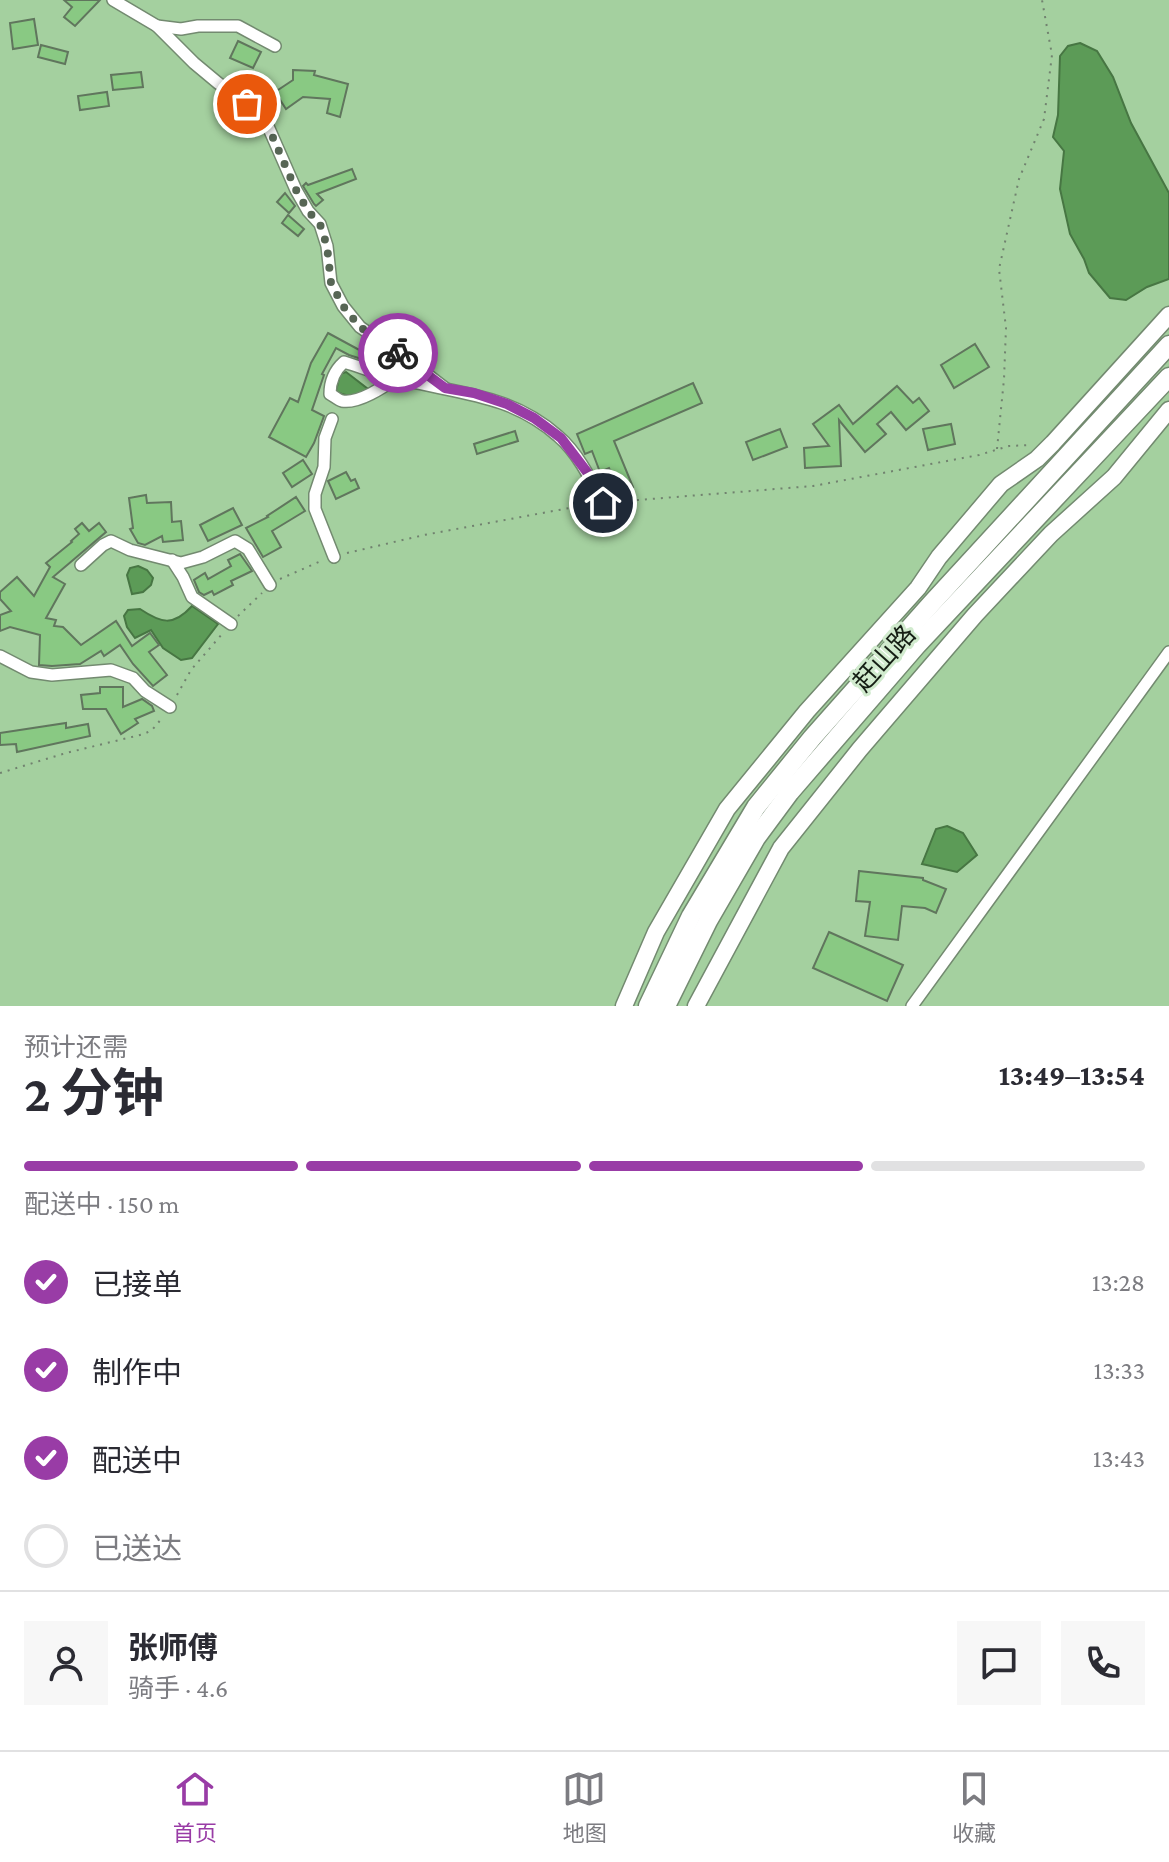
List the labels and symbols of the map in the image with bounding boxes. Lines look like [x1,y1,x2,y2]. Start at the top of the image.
pin [213,70,281,138]
courier [358,313,438,393]
pin [569,469,637,537]
street label: 赶山路 [847,620,921,697]

